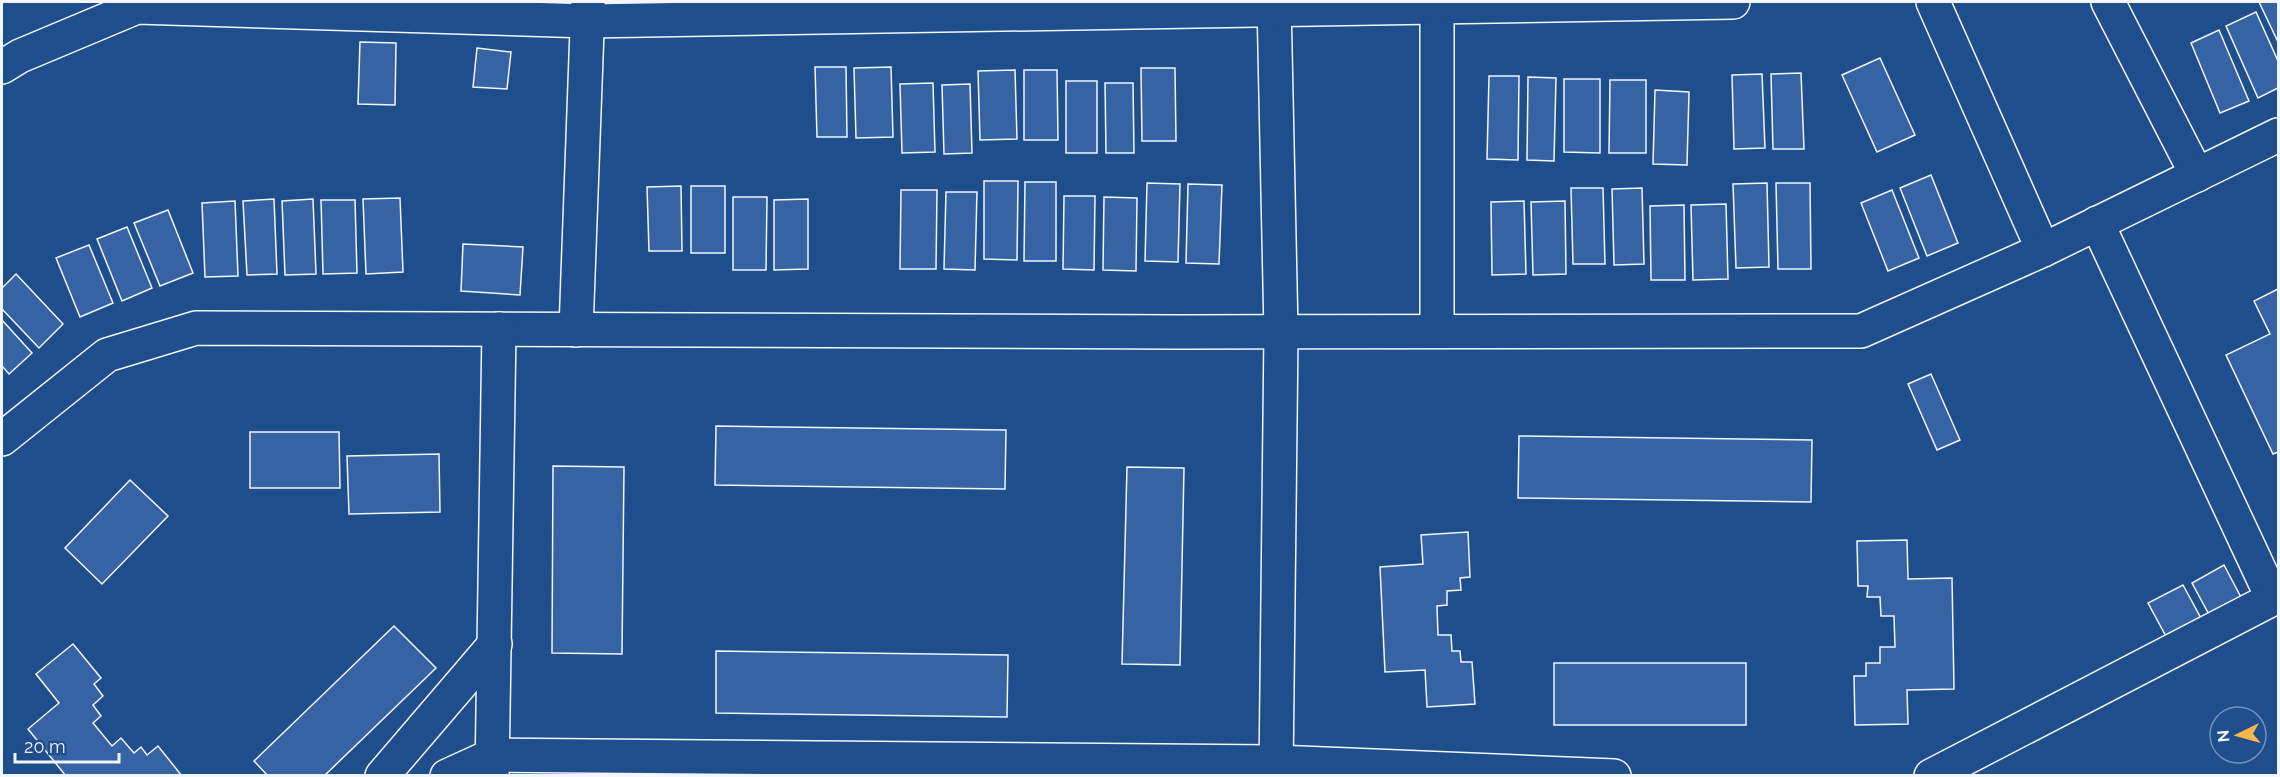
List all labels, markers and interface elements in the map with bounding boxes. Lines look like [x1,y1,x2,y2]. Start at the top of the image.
north arrow [2208,705,2268,765]
scale bar [15,726,118,764]
text: N [2214,729,2234,743]
text: 20 m [24,736,66,757]

